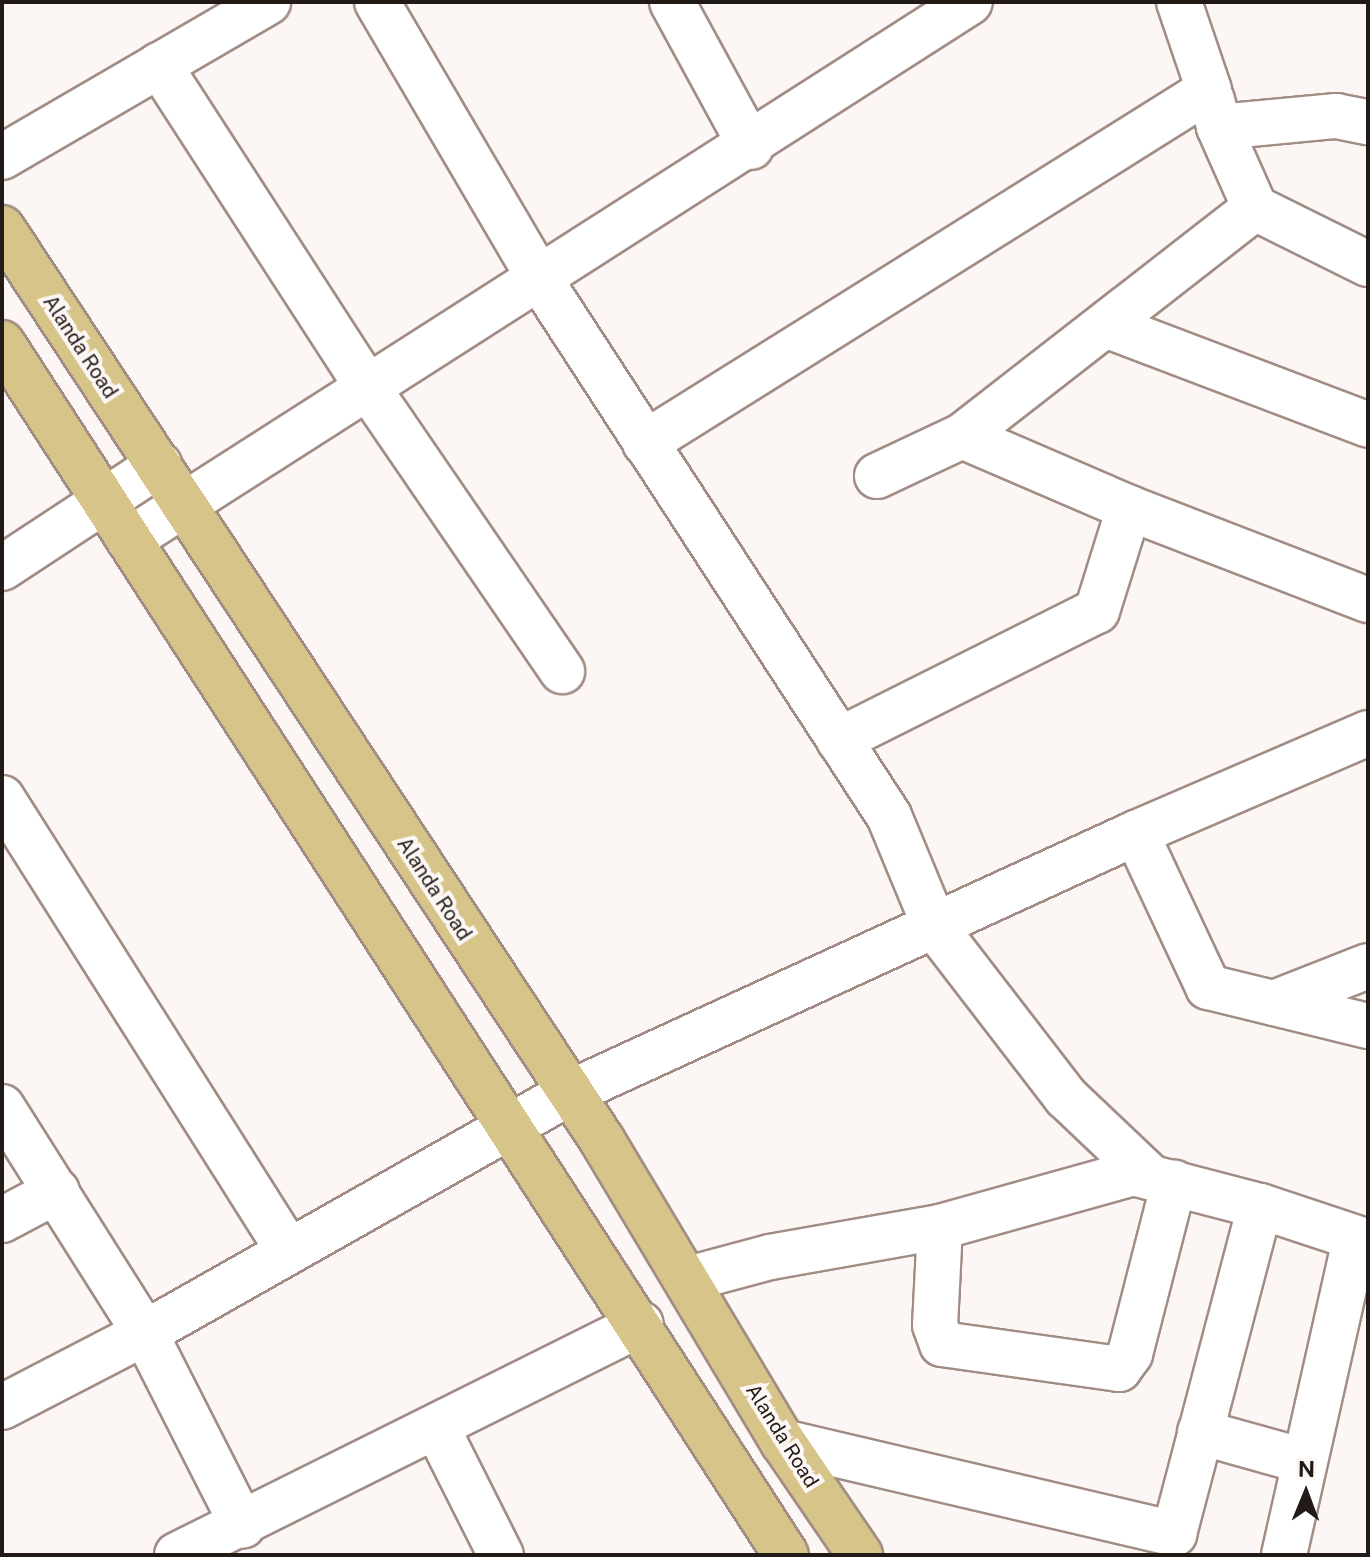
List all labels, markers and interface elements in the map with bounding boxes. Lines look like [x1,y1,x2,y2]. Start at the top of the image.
street label: Alanda Road [38,291,122,403]
street label: Alanda Road [392,833,476,945]
street label: Alanda Road [741,1380,823,1492]
north arrow [1266,1453,1346,1533]
text: N [1298,1456,1315,1482]

